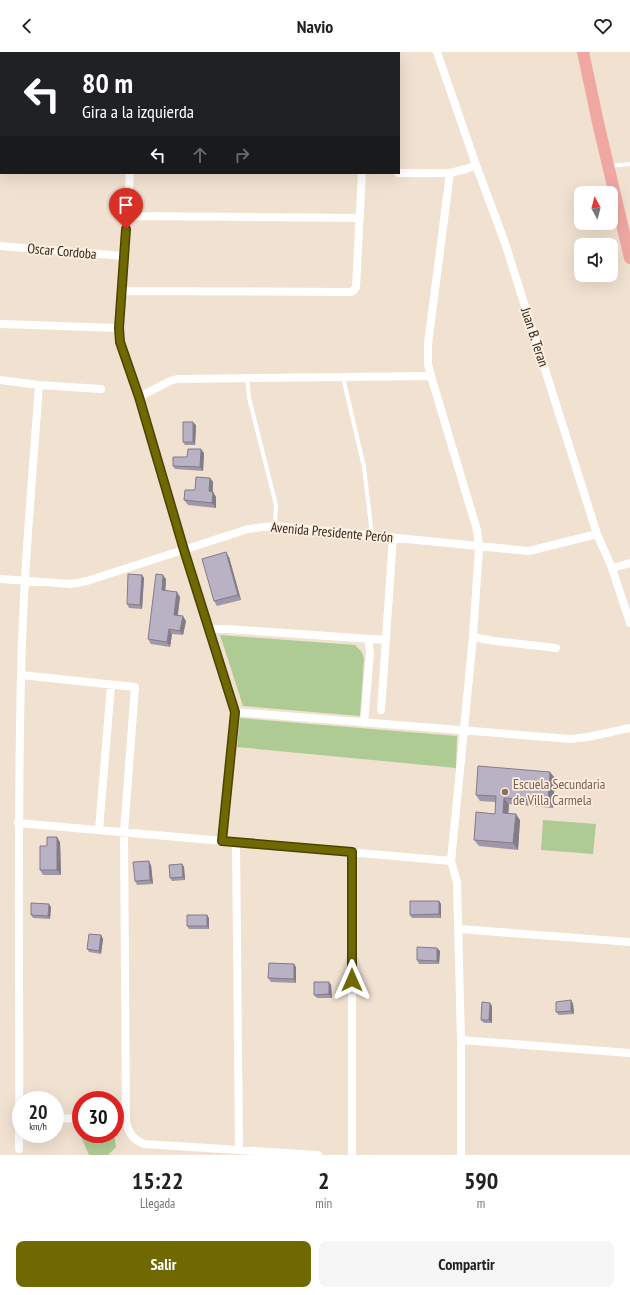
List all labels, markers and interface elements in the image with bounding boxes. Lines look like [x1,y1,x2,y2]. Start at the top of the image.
icon: back [16,15,38,37]
text: Navio [297,15,333,38]
icon: heart [592,15,614,37]
text: 80 m [82,64,133,101]
icon: left [16,68,68,120]
text: Gira a la izquierda [82,100,194,123]
icon: left [147,144,169,166]
icon: ahead [189,144,211,166]
icon: right [231,144,253,166]
north arrow [574,186,618,230]
map controls [574,186,618,282]
pin [109,188,143,229]
icon: arrive [115,194,137,216]
button: sound [574,238,618,282]
street label: Oscar Cordoba [27,239,97,263]
street label: Juan B. Teran [517,304,553,369]
street label: Avenida Presidente Perón [270,518,394,546]
place label: Escuela Secundaria de Villa Carmela [513,775,605,809]
marker: Escuela Secundaria de Villa Carmela [500,787,510,797]
position arrow [331,959,373,1001]
speed limit sign: 30 [72,1091,124,1143]
text: 20 [28,1099,48,1125]
text: km/h [29,1120,47,1133]
text: 15:22 [132,1165,184,1196]
text: 2 [318,1165,329,1196]
text: 590 [464,1165,498,1196]
text: Llegada [140,1195,175,1212]
text: min [315,1195,332,1212]
text: m [477,1195,485,1212]
button: Salir [16,1241,311,1287]
button: Compartir [319,1241,614,1287]

